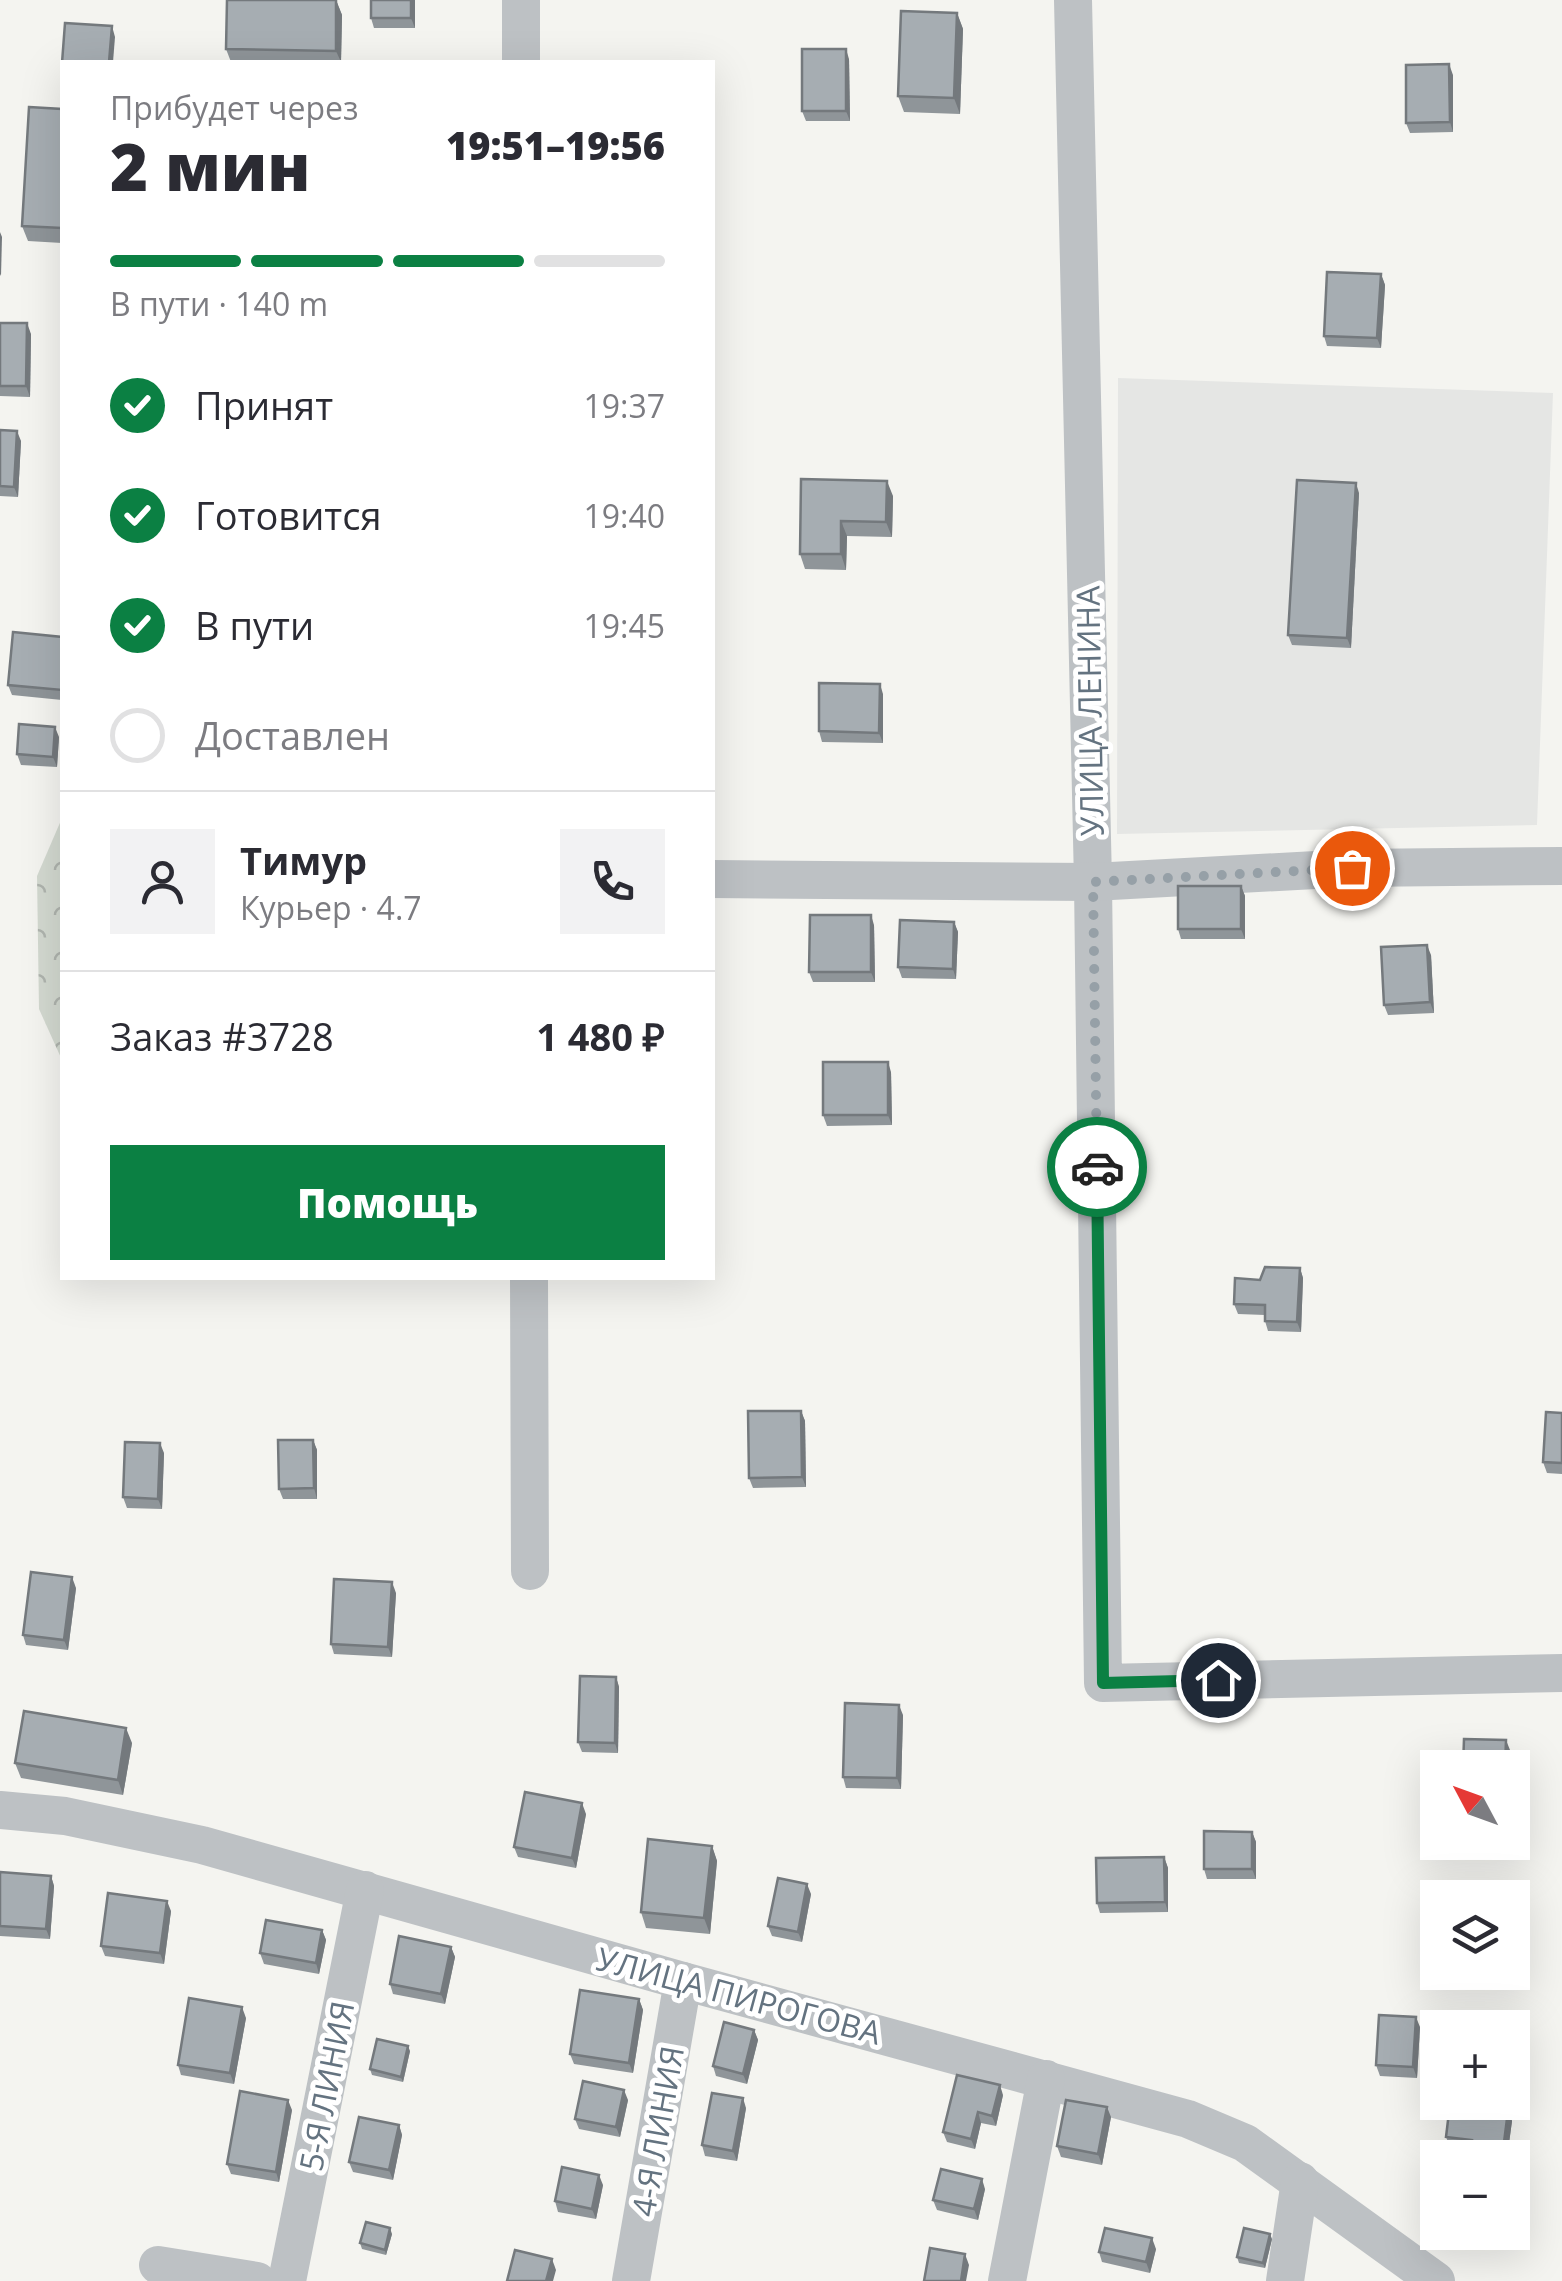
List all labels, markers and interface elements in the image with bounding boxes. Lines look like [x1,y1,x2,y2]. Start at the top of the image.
text: Прибудет через [110,86,358,129]
text: 19:51–19:56 [446,119,665,171]
text: 2 мин [110,122,311,210]
text: В пути · 140 m [110,282,328,325]
icon: check [110,378,165,433]
text: Принят [195,379,333,431]
text: 19:37 [583,384,665,427]
icon: check [110,488,165,543]
text: Готовится [195,489,381,541]
text: 19:40 [583,494,665,537]
street label: УЛИЦА ЛЕНИНА [1065,585,1113,837]
icon: check [110,598,165,653]
text: В пути [195,599,314,651]
text: 19:45 [583,604,665,647]
text: Доставлен [195,709,390,761]
pin [1310,826,1395,911]
button: person [110,829,215,934]
button: phone [560,829,665,934]
text: Тимур [240,834,367,886]
icon: bag [1325,841,1380,896]
text: Курьер · 4.7 [240,886,422,929]
text: Заказ #3728 [110,1010,334,1062]
text: 1 480 ₽ [536,1010,665,1062]
courier [1047,1117,1147,1217]
icon: car [1070,1140,1125,1195]
button: Помощь [110,1145,665,1260]
pin [1176,1638,1261,1723]
icon: home [1191,1653,1246,1708]
north arrow [1420,1750,1530,1860]
map controls [1420,1750,1530,2250]
button: layers [1420,1880,1530,1990]
street label: УЛИЦА ПИРОГОВА [592,1936,887,2054]
street label: 5-Я ЛИНИЯ [288,1997,364,2175]
button: + [1420,2010,1530,2120]
street label: 4-Я ЛИНИЯ [621,2043,693,2219]
button: − [1420,2140,1530,2250]

